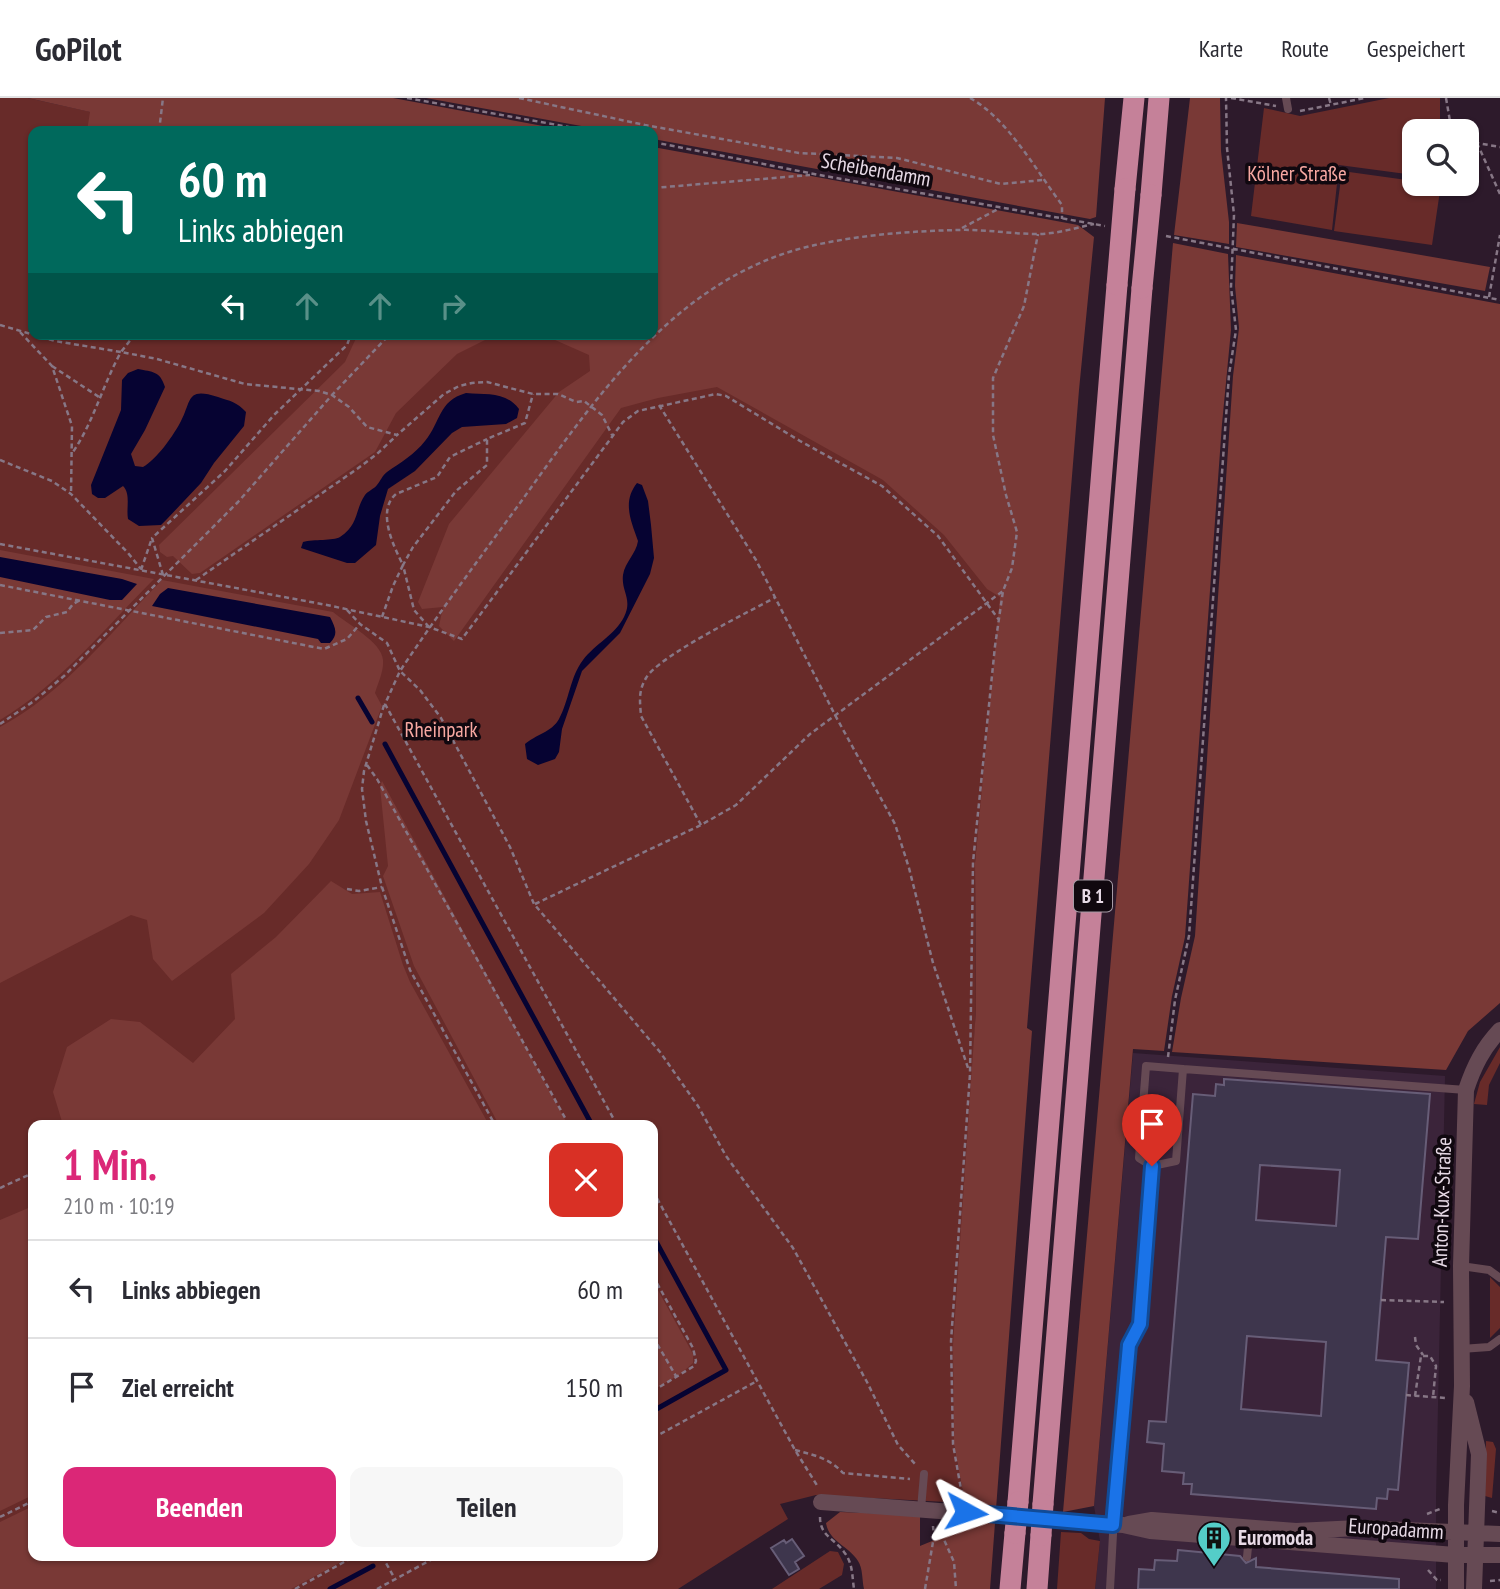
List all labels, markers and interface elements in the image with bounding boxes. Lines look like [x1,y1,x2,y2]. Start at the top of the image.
text: GoPilot [35,27,122,70]
text: Karte [1199,33,1243,64]
text: Route [1281,33,1329,64]
text: Gespeichert [1367,33,1465,64]
map controls [1402,119,1479,196]
button: search [1402,119,1479,196]
text: 60 m [178,147,267,211]
street label: Scheibendamm [819,147,933,192]
icon: left [63,154,154,245]
park label: Kölner Straße [1247,160,1347,187]
text: Links abbiegen [178,209,344,251]
icon: left [215,287,253,325]
icon: ahead [288,287,326,325]
icon: ahead [361,287,399,325]
icon: right [434,287,472,325]
park label: Rheinpark [404,716,478,743]
road number: B 1 [1074,880,1112,912]
pin [1122,1094,1182,1166]
icon: arrive [1133,1105,1171,1143]
text: 1 Min. [63,1137,157,1192]
street label: Anton-Kux-Straße [1426,1137,1457,1267]
button: close [549,1143,623,1217]
text: 210 m · 10:19 [63,1191,175,1220]
icon: left [63,1270,101,1308]
text: Links abbiegen [122,1273,261,1306]
text: 60 m [577,1273,623,1306]
icon: arrive [63,1368,101,1406]
text: Ziel erreicht [122,1371,234,1404]
text: 150 m [565,1371,623,1404]
button: Beenden [63,1467,336,1547]
button: Teilen [350,1467,623,1547]
position arrow [929,1475,1003,1549]
street label: Europadamm [1348,1512,1445,1545]
building icon: Euromoda [1195,1519,1233,1568]
place label: Euromoda [1238,1524,1314,1551]

